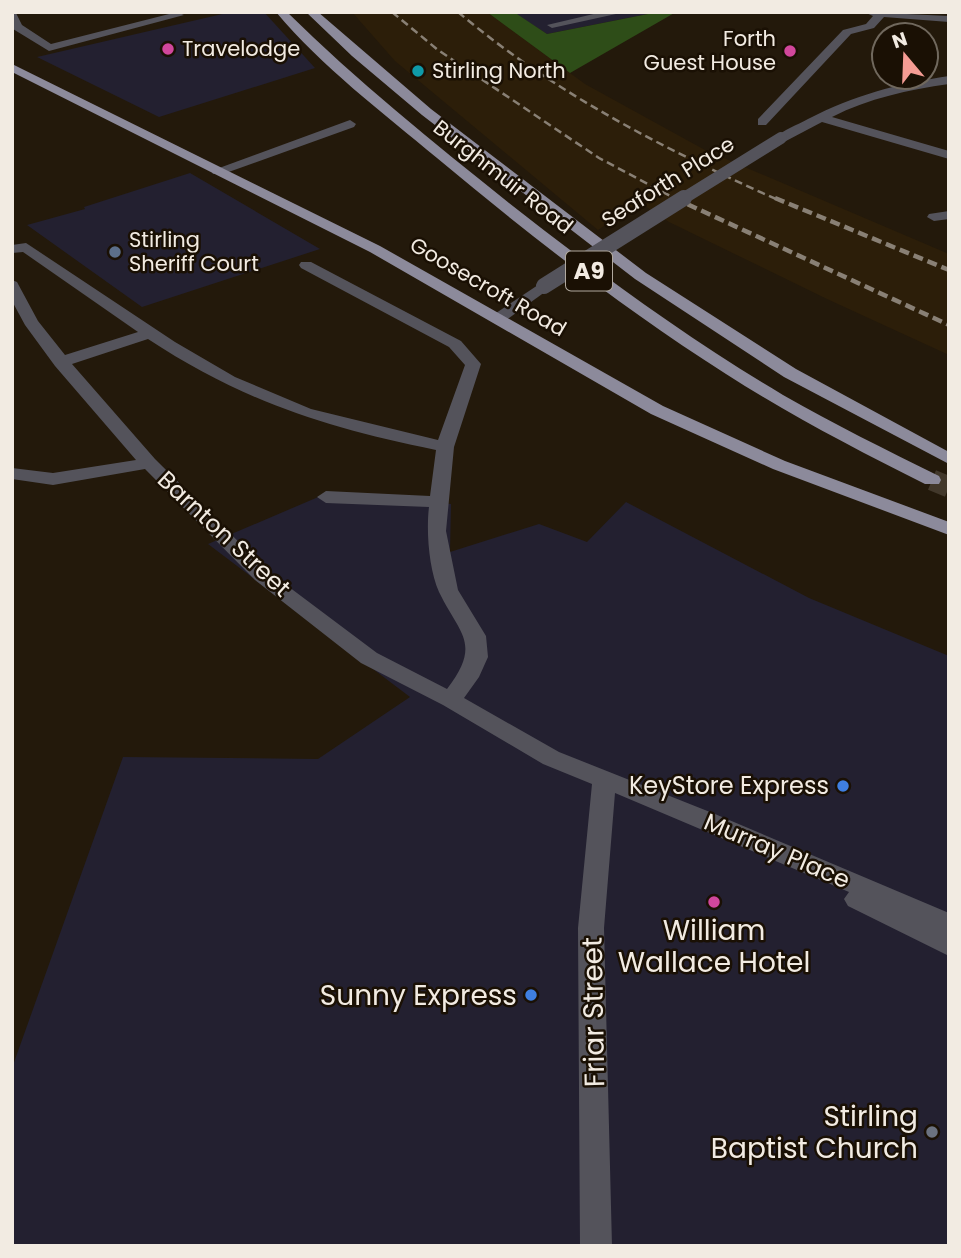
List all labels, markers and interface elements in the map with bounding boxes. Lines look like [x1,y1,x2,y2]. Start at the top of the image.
north arrow [870,21,940,91]
place label: Forth Guest House [644,24,776,77]
text: N [888,25,911,55]
place label: Travelodge [182,34,300,63]
marker: Travelodge [160,41,176,57]
marker: Forth Guest House [782,43,798,59]
place label: Stirling North [432,56,566,85]
marker: Stirling North [410,63,426,79]
street label: Burghmuir Road [427,113,579,240]
street label: Seaforth Place [596,129,740,234]
place label: Stirling Sheriff Court [129,225,259,278]
street label: Goosecroft Road [405,230,572,343]
marker: Stirling Sheriff Court [107,244,123,260]
road number: A9 [566,252,612,290]
street label: Barnton Street [150,463,298,604]
place label: KeyStore Express [629,769,829,802]
marker: KeyStore Express [835,778,851,794]
street label: Murray Place [699,805,855,896]
marker: William Wallace Hotel [706,894,722,910]
place label: William Wallace Hotel [618,911,810,982]
street label: Friar Street [573,937,614,1087]
place label: Sunny Express [320,976,517,1015]
marker: Sunny Express [523,987,539,1003]
place label: Stirling Baptist Church [711,1097,918,1168]
marker: Stirling Baptist Church [924,1124,940,1140]

